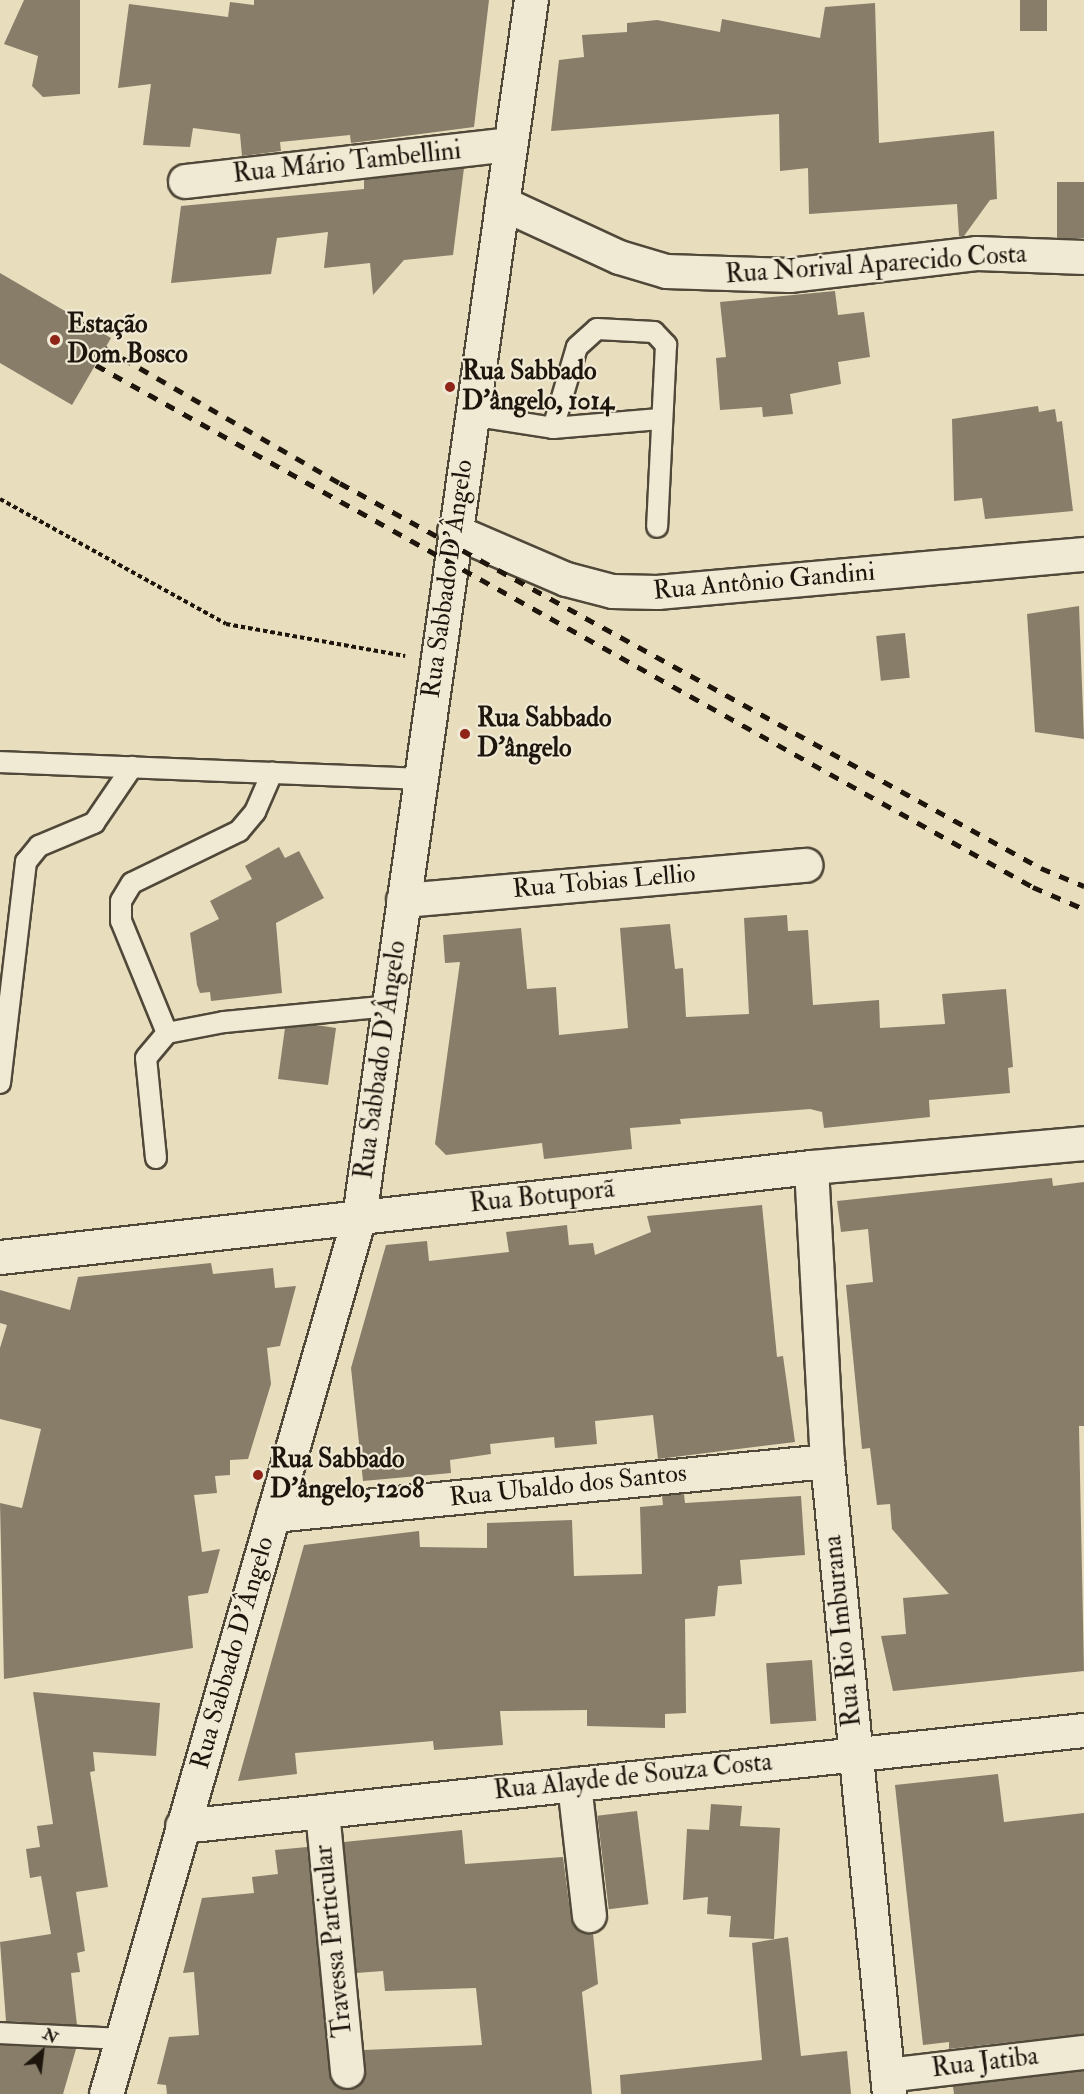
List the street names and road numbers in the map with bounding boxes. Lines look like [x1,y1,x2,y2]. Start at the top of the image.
street label: Rua Mário Tambellini [231,135,463,191]
street label: Rua Norival Aparecido Costa [724,239,1028,291]
street label: Rua Sabbado D'Ângelo [416,458,480,700]
street label: Rua Antônio Gandini [652,557,876,607]
street label: Rua Tobias Lellio [511,858,697,906]
street label: Rua Sabbado D'Ângelo [349,939,413,1181]
street label: Rua Botuporã [468,1174,616,1220]
street label: Rua Ubaldo dos Santos [448,1458,688,1514]
street label: Rua Sabbado D'Ângelo [185,1533,281,1773]
street label: Rua Rio Imburana [817,1534,869,1728]
street label: Rua Alayde de Souza Costa [492,1747,774,1807]
street label: Travessa Particular [308,1843,360,2039]
street label: Rua Jatiba [930,2041,1040,2085]

